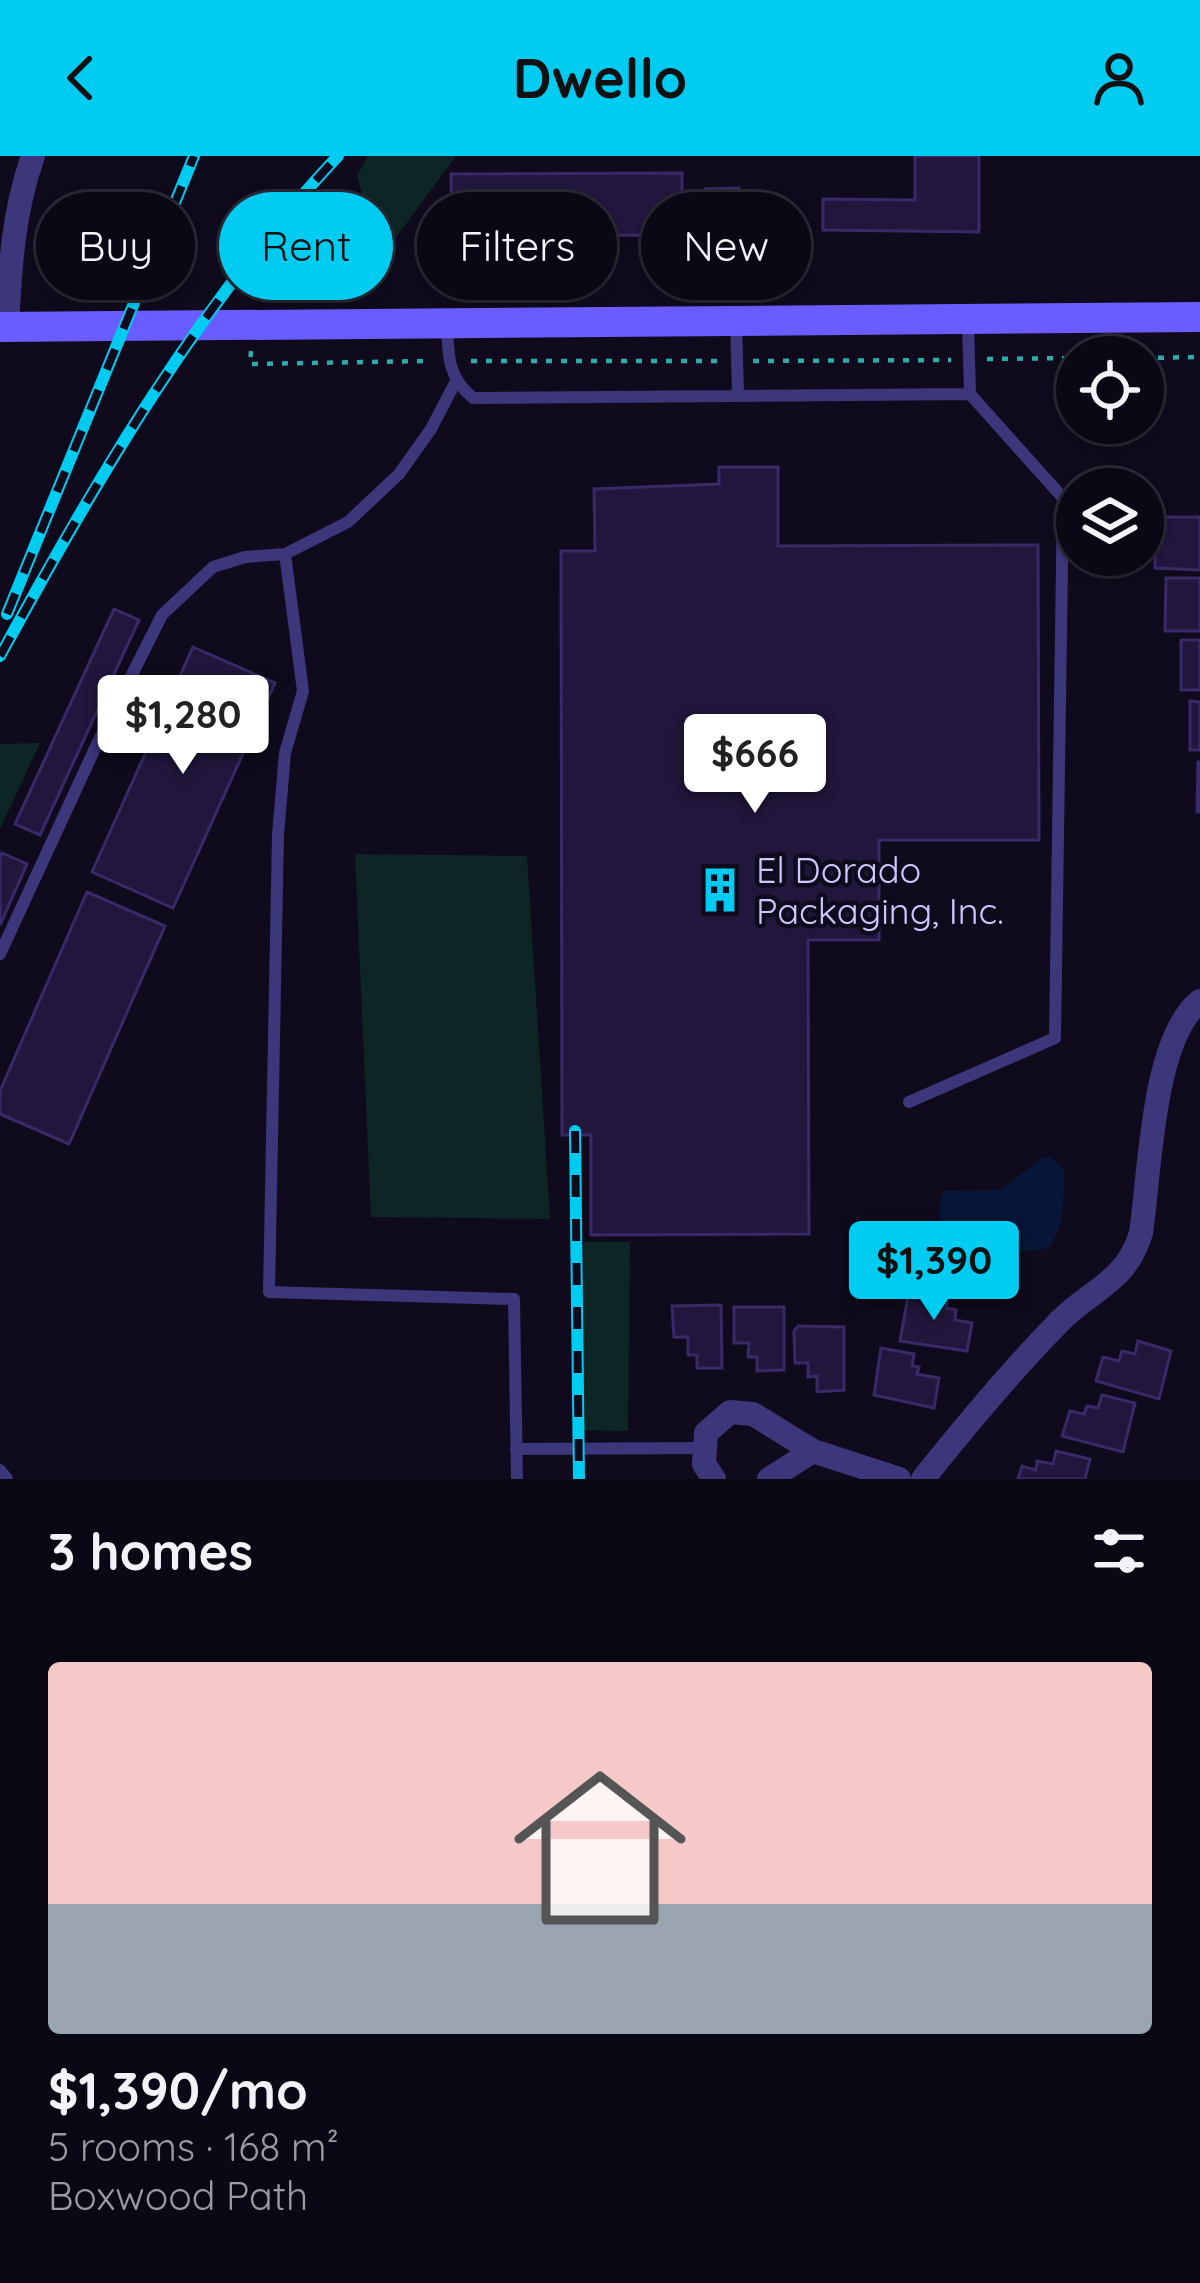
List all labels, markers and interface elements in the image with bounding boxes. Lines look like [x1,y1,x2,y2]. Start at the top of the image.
text: Dwello [513,44,687,112]
icon: back [48,45,114,111]
icon: person [1086,45,1152,111]
chip: Buy [36,192,195,300]
chip: Rent [219,192,393,300]
chip: Filters [417,192,617,300]
chip: New [641,192,811,300]
map controls [1056,336,1164,576]
button: locate [1056,336,1164,444]
button: layers [1056,468,1164,576]
pin: $1,280 [85,675,281,777]
text: $1,280 [125,689,241,738]
pin: $666 [684,714,826,816]
text: $666 [711,728,799,777]
place label: El Dorado Packaging, Inc. [756,847,1004,933]
building icon: El Dorado Packaging, Inc. [695,865,745,915]
pin: $1,390 [836,1221,1032,1323]
text: $1,390 [876,1235,992,1284]
icon: filters [1086,1518,1152,1584]
text: 3 homes [48,1519,253,1583]
icon: home [492,1740,708,1956]
text: $1,390/mo [48,2058,308,2122]
text: 5 rooms · 168 m² [48,2122,339,2171]
text: Boxwood Path [48,2171,308,2220]

